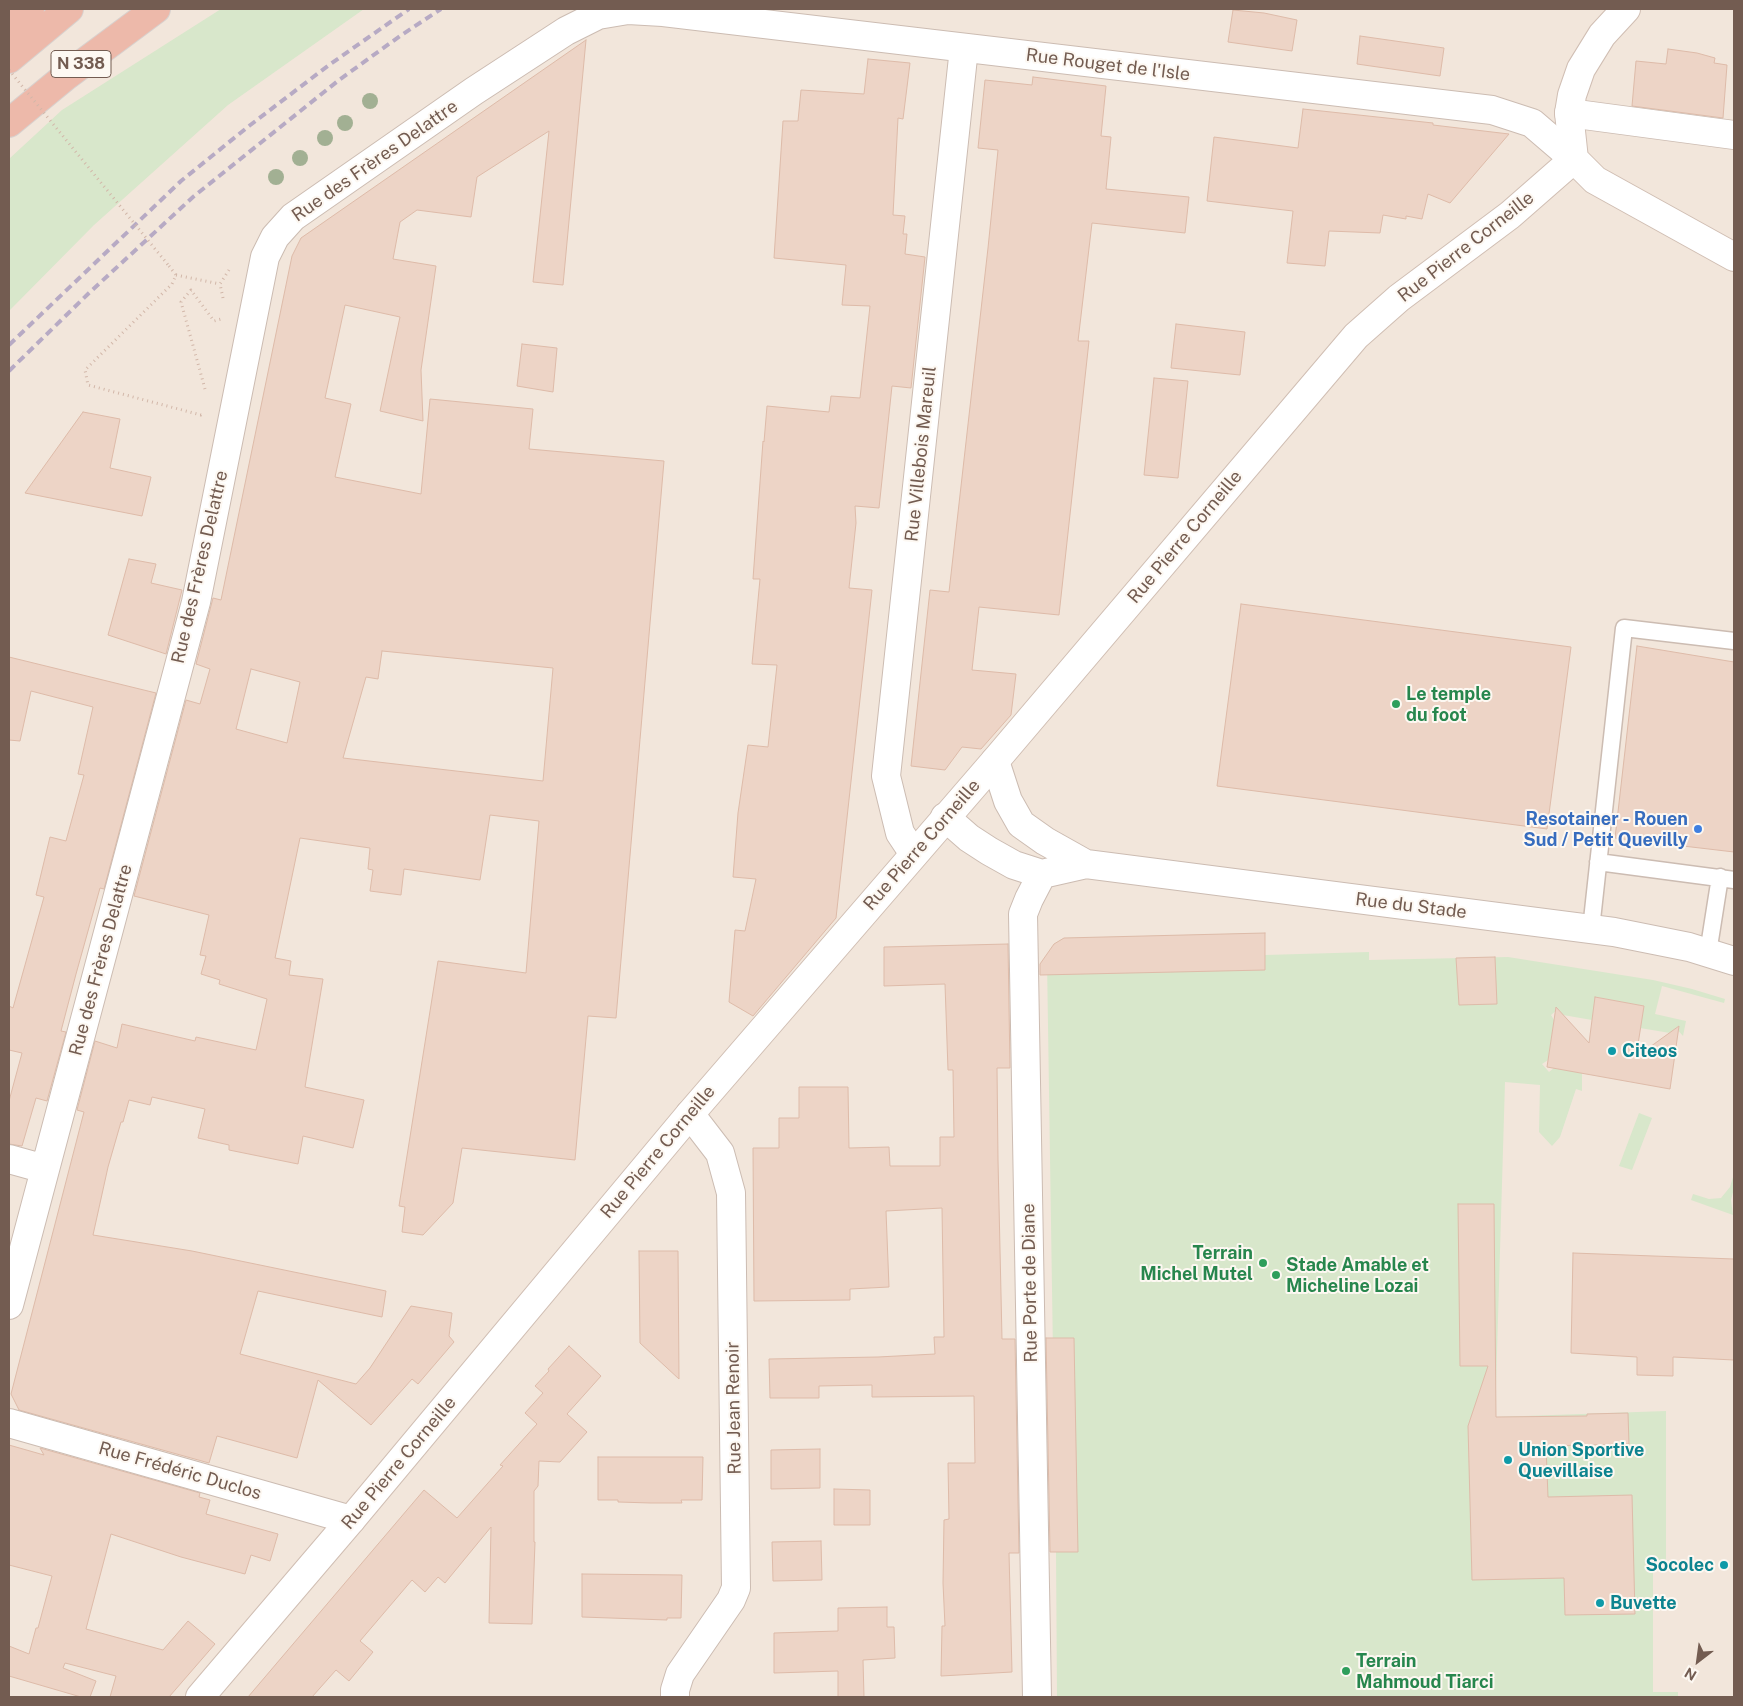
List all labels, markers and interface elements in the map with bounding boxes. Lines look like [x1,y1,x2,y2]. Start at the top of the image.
street label: Rue Rouget de l'Isle [1025,44,1191,86]
road number: N 338 [51,51,111,78]
street label: Rue des Frères Delattre [288,96,462,226]
street label: Rue Pierre Corneille [1394,187,1538,307]
street label: Rue Villebois Mareuil [901,365,941,543]
street label: Rue Pierre Corneille [1123,466,1247,608]
street label: Rue des Frères Delattre [167,468,233,666]
place label: Le temple du foot [1406,683,1491,726]
marker: Le temple du foot [1390,698,1402,710]
street label: Rue Pierre Corneille [859,775,985,915]
place label: Resotainer - Rouen Sud / Petit Quevilly [1523,808,1688,851]
marker: Resotainer - Rouen Sud / Petit Quevilly [1692,823,1704,835]
street label: Rue des Frères Delattre [65,862,137,1058]
street label: Rue du Stade [1354,888,1468,924]
place label: Citeos [1622,1040,1677,1062]
marker: Citeos [1606,1045,1618,1057]
street label: Rue Pierre Corneille [596,1081,720,1223]
street label: Rue Porte de Diane [1018,1203,1042,1363]
place label: Terrain Michel Mutel [1140,1242,1253,1284]
place label: Stade Amable et Micheline Lozai [1286,1254,1429,1296]
marker: Terrain Michel Mutel [1257,1257,1269,1269]
marker: Stade Amable et Micheline Lozai [1270,1269,1282,1281]
street label: Rue Jean Renoir [722,1341,746,1475]
street label: Rue Pierre Corneille [337,1392,461,1534]
street label: Rue Frédéric Duclos [96,1437,264,1505]
place label: Union Sportive Quevillaise [1518,1439,1644,1482]
marker: Union Sportive Quevillaise [1502,1454,1514,1466]
place label: Socolec [1646,1554,1714,1576]
marker: Socolec [1718,1559,1730,1571]
place label: Buvette [1610,1592,1677,1614]
marker: Buvette [1594,1597,1606,1609]
north arrow [1673,1636,1723,1686]
place label: Terrain Mahmoud Tiarci [1356,1650,1494,1692]
text: N [1682,1664,1699,1684]
marker: Terrain Mahmoud Tiarci [1340,1665,1352,1677]

